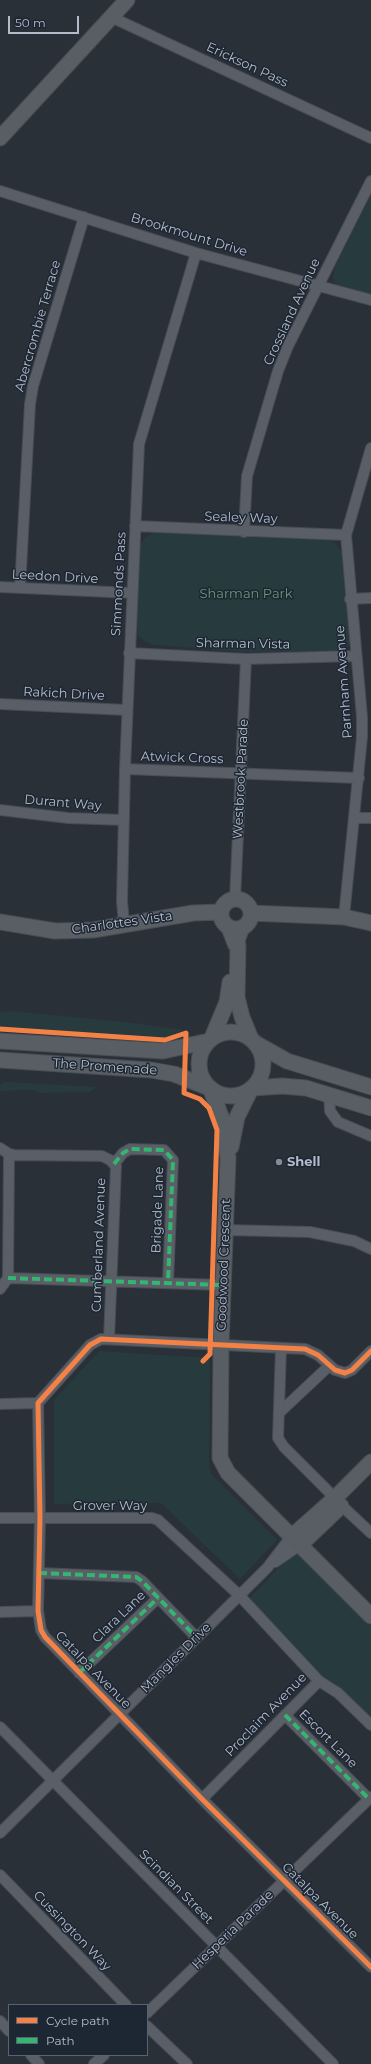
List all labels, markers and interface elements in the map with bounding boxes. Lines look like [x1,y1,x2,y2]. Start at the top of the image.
scale bar [10,8,81,34]
text: 50 m [15,15,46,30]
street label: Erickson Pass [204,39,290,91]
street label: Brookmount Drive [129,210,249,260]
street label: Crossland Avenue [260,256,324,368]
street label: Abercrombie Terrace [12,258,64,394]
street label: Sealey Way [204,509,278,527]
street label: Simmonds Pass [108,532,130,636]
street label: Leedon Drive [11,567,99,587]
park label: Sharman Park [200,586,292,602]
street label: Parnham Avenue [332,625,356,739]
street label: Sharman Vista [196,635,290,653]
street label: Rakich Drive [23,684,105,704]
street label: Westbrook Parade [230,718,252,840]
street label: Atwick Cross [140,749,224,767]
street label: Durant Way [24,792,102,814]
street label: Charlottes Vista [71,908,173,938]
street label: The Promenade [52,1056,158,1078]
place label: Shell [287,1154,320,1170]
marker: Shell [274,1157,284,1167]
street label: Brigade Lane [149,1166,167,1254]
street label: Cumberland Avenue [89,1178,109,1312]
street label: Goodwood Crescent [214,1199,234,1331]
street label: Grover Way [73,1498,147,1514]
street label: Clara Lane [89,1588,149,1646]
street label: Mangles Drive [138,1620,214,1696]
street label: Catalpa Avenue [52,1628,134,1712]
street label: Proclaim Avenue [222,1670,310,1760]
street label: Escort Lane [295,1706,361,1772]
street label: Scindian Street [135,1846,217,1928]
street label: Catalpa Avenue [278,1859,362,1943]
street label: Hesperia Parade [189,1887,277,1973]
street label: Cussington Way [30,1888,114,1974]
legend [8,2004,148,2056]
text: Cycle path [46,2013,109,2028]
text: Path [46,2033,75,2048]

